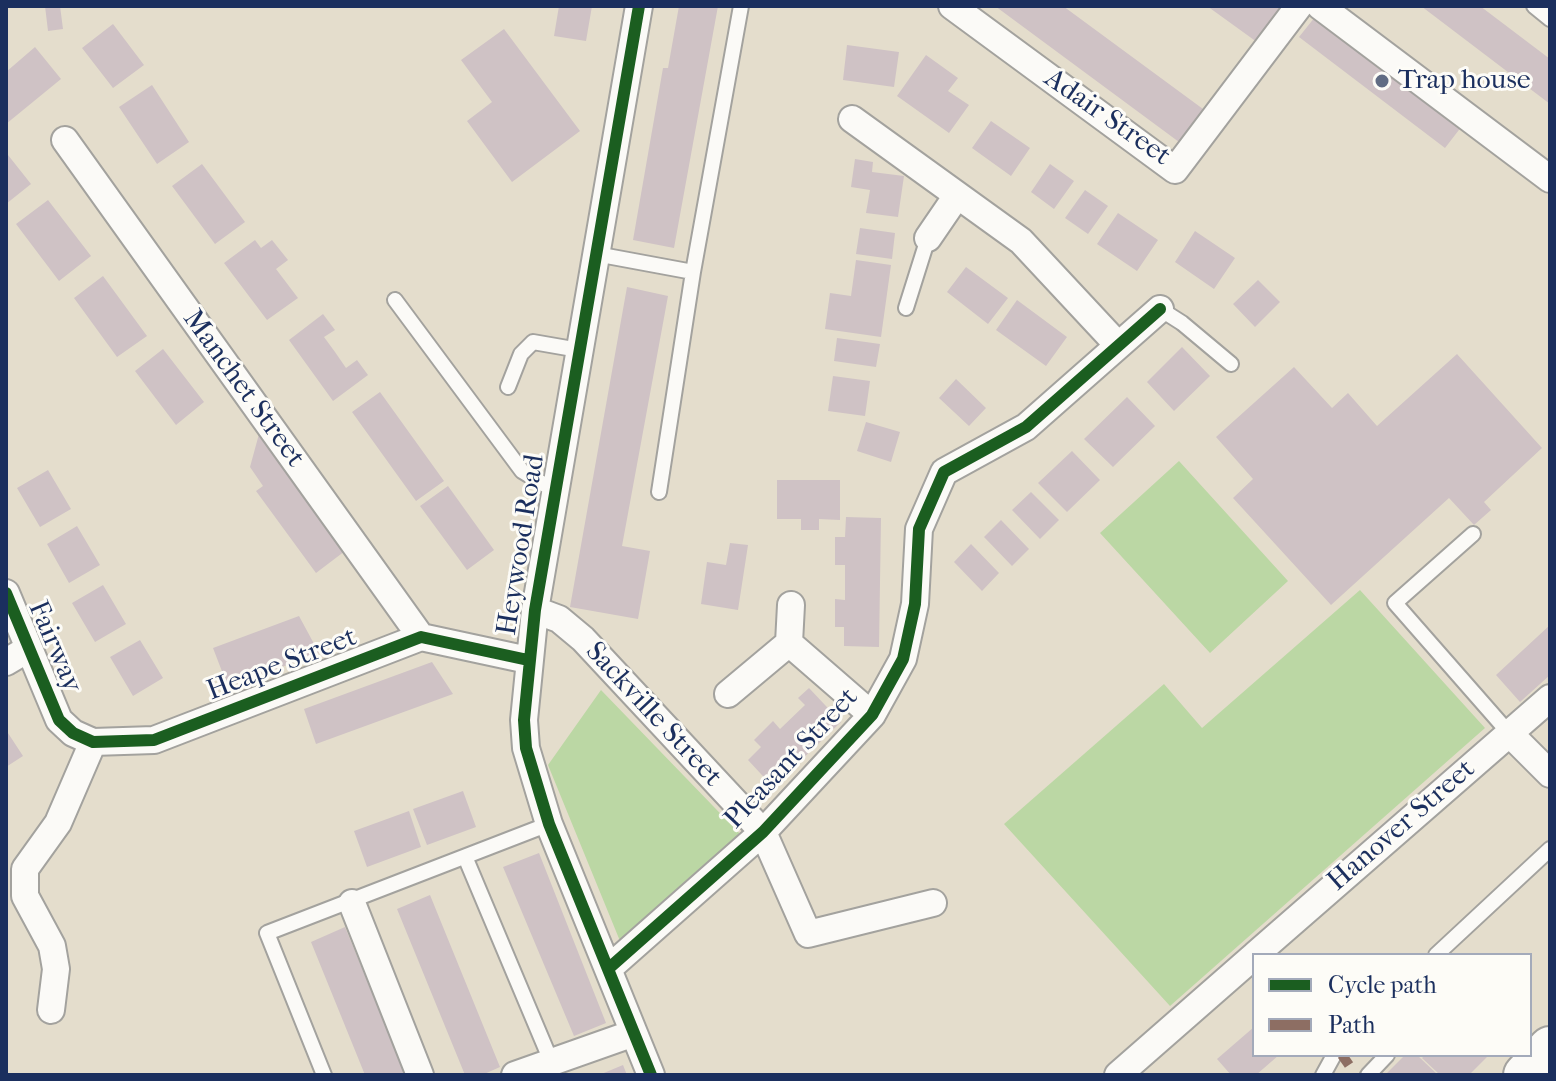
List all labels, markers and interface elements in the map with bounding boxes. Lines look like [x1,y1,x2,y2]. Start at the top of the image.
street label: Adair Street [1037,62,1177,174]
place label: Trap house [1398,64,1531,98]
marker: Trap house [1373,72,1391,90]
street label: Manchet Street [175,304,311,474]
street label: Heywood Road [491,452,553,638]
street label: Fairway [20,596,88,698]
street label: Heape Street [202,621,362,709]
street label: Sackville Street [577,636,729,794]
street label: Pleasant Street [718,682,866,836]
street label: Hanover Street [1322,753,1482,899]
legend [1252,953,1532,1057]
text: Cycle path [1328,971,1437,999]
text: Path [1328,1011,1375,1039]

